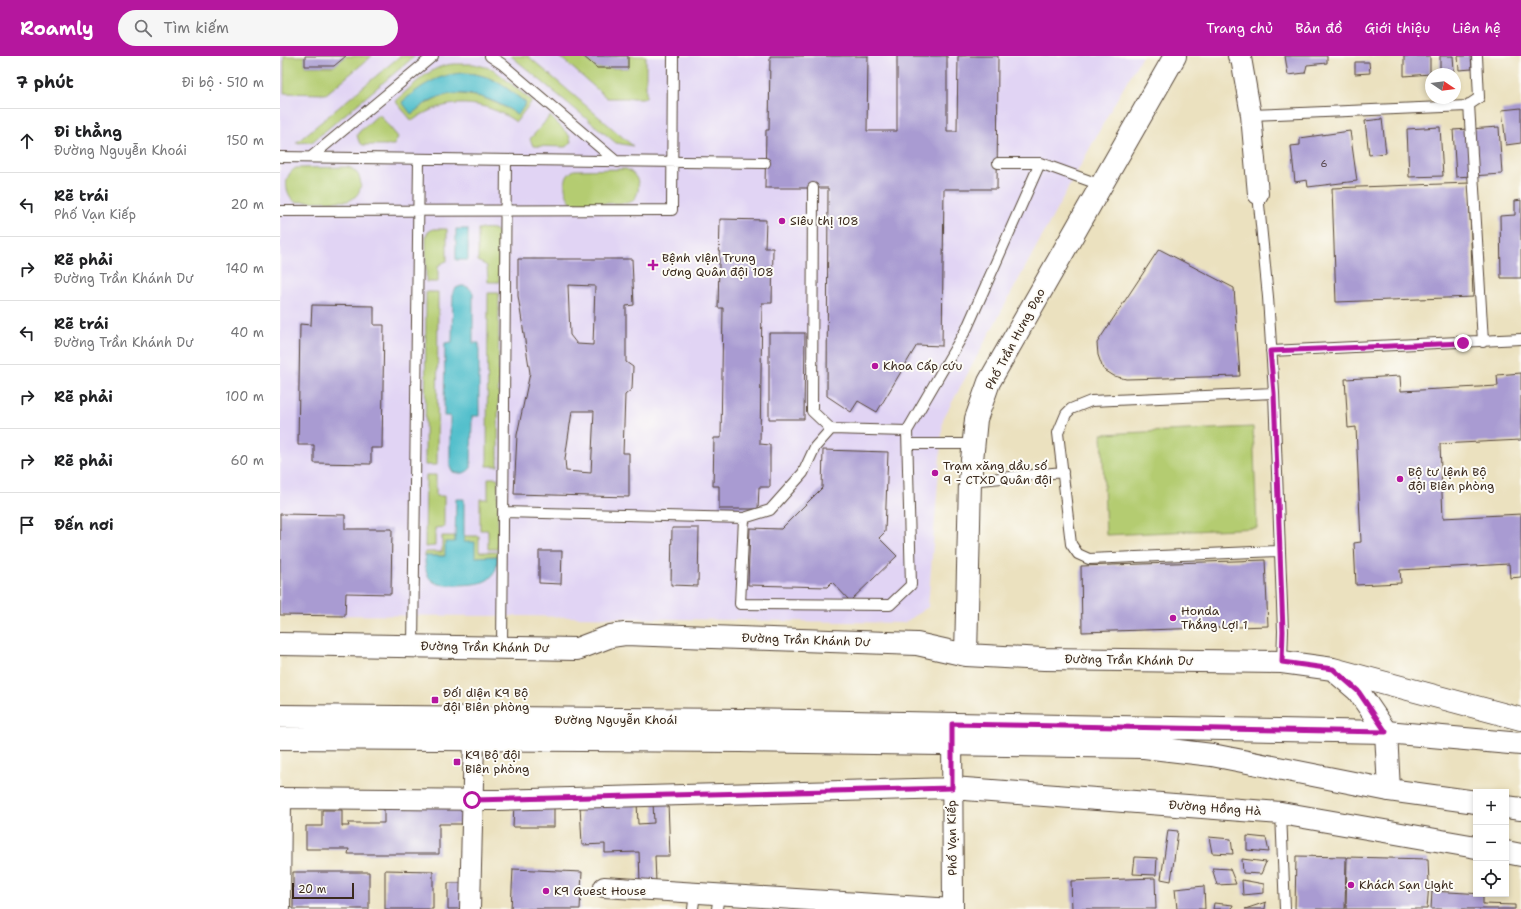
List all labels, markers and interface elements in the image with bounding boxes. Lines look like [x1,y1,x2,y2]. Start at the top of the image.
search box [118,10,398,46]
text: Roamly [20,16,94,41]
icon: search [132,17,154,39]
text: Tìm kiếm [164,18,229,38]
text: Trang chủ [1206,19,1273,37]
text: Bản đồ [1295,19,1342,37]
text: Giới thiệu [1364,19,1430,37]
text: Liên hệ [1452,19,1501,37]
north arrow [1425,68,1461,104]
text: 7 phút [16,71,74,93]
text: Đi bộ · 510 m [182,74,264,91]
text: Đi thẳng [54,122,122,142]
icon: ahead [16,130,38,152]
text: 150 m [226,132,264,149]
text: Đường Nguyễn Khoái [54,142,187,159]
house number: 6 [1321,157,1328,170]
text: Rẽ trái [54,186,109,206]
icon: left [16,194,38,216]
text: 20 m [231,196,264,213]
text: Phố Vạn Kiếp [54,206,136,223]
place label: Siêu thị 108 [790,213,859,229]
marker: Siêu thị 108 [777,216,787,226]
text: Rẽ phải [54,250,113,270]
place label: Bệnh viện Trung ương Quân đội 108 [662,250,774,280]
icon: right [16,258,38,280]
marker: Bệnh viện Trung ương Quân đội 108 [647,259,659,271]
text: 140 m [225,260,264,277]
text: Đường Trần Khánh Dư [54,270,194,287]
street label: Phố Trần Hưng Đạo [981,285,1049,393]
text: Rẽ trái [54,314,109,334]
icon: left [16,322,38,344]
text: 40 m [230,324,264,341]
text: Đường Trần Khánh Dư [54,334,194,351]
route end [1454,334,1472,352]
place label: Khoa Cấp cứu [883,358,963,374]
marker: Khoa Cấp cứu [870,361,880,371]
icon: right [16,386,38,408]
text: Rẽ phải [54,387,113,407]
text: 100 m [225,388,264,405]
icon: right [16,450,38,472]
text: Rẽ phải [54,451,113,471]
text: 60 m [231,452,264,469]
place label: Trạm xăng dầu số 9 - CTXD Quân đội [943,458,1052,488]
place label: Bộ tư lệnh Bộ đội Biên phòng [1408,464,1494,494]
marker: Trạm xăng dầu số 9 - CTXD Quân đội [930,468,940,478]
marker: Bộ tư lệnh Bộ đội Biên phòng [1395,474,1405,484]
icon: arrive [16,514,38,536]
text: Đến nơi [54,515,113,535]
place label: Honda Thắng Lợi 1 [1181,603,1248,633]
marker: Honda Thắng Lợi 1 [1168,613,1178,623]
street label: Đường Trần Khánh Dư [741,630,871,650]
street label: Đường Trần Khánh Dư [420,638,550,656]
street label: Đường Trần Khánh Dư [1064,651,1194,669]
place label: Đối diện K9 Bộ đội Biên phòng [443,685,529,715]
marker: Đối diện K9 Bộ đội Biên phòng [430,695,440,705]
street label: Đường Nguyễn Khoái [555,712,677,728]
place label: K9 Bộ đội Biên phòng [465,747,529,777]
marker: K9 Bộ đội Biên phòng [452,757,462,767]
map controls [1473,789,1509,897]
button: + [1473,789,1509,825]
route start [463,791,481,809]
street label: Đường Hồng Hà [1168,797,1262,819]
street label: Phố Vạn Kiếp [943,800,961,876]
button: − [1473,825,1509,861]
button: locate [1473,861,1509,897]
place label: Khách Sạn Light [1359,877,1454,893]
marker: Khách Sạn Light [1346,880,1356,890]
scale bar [292,881,354,900]
text: 20 m [298,882,326,897]
place label: K9 Guest House [554,883,646,899]
marker: K9 Guest House [541,886,551,896]

